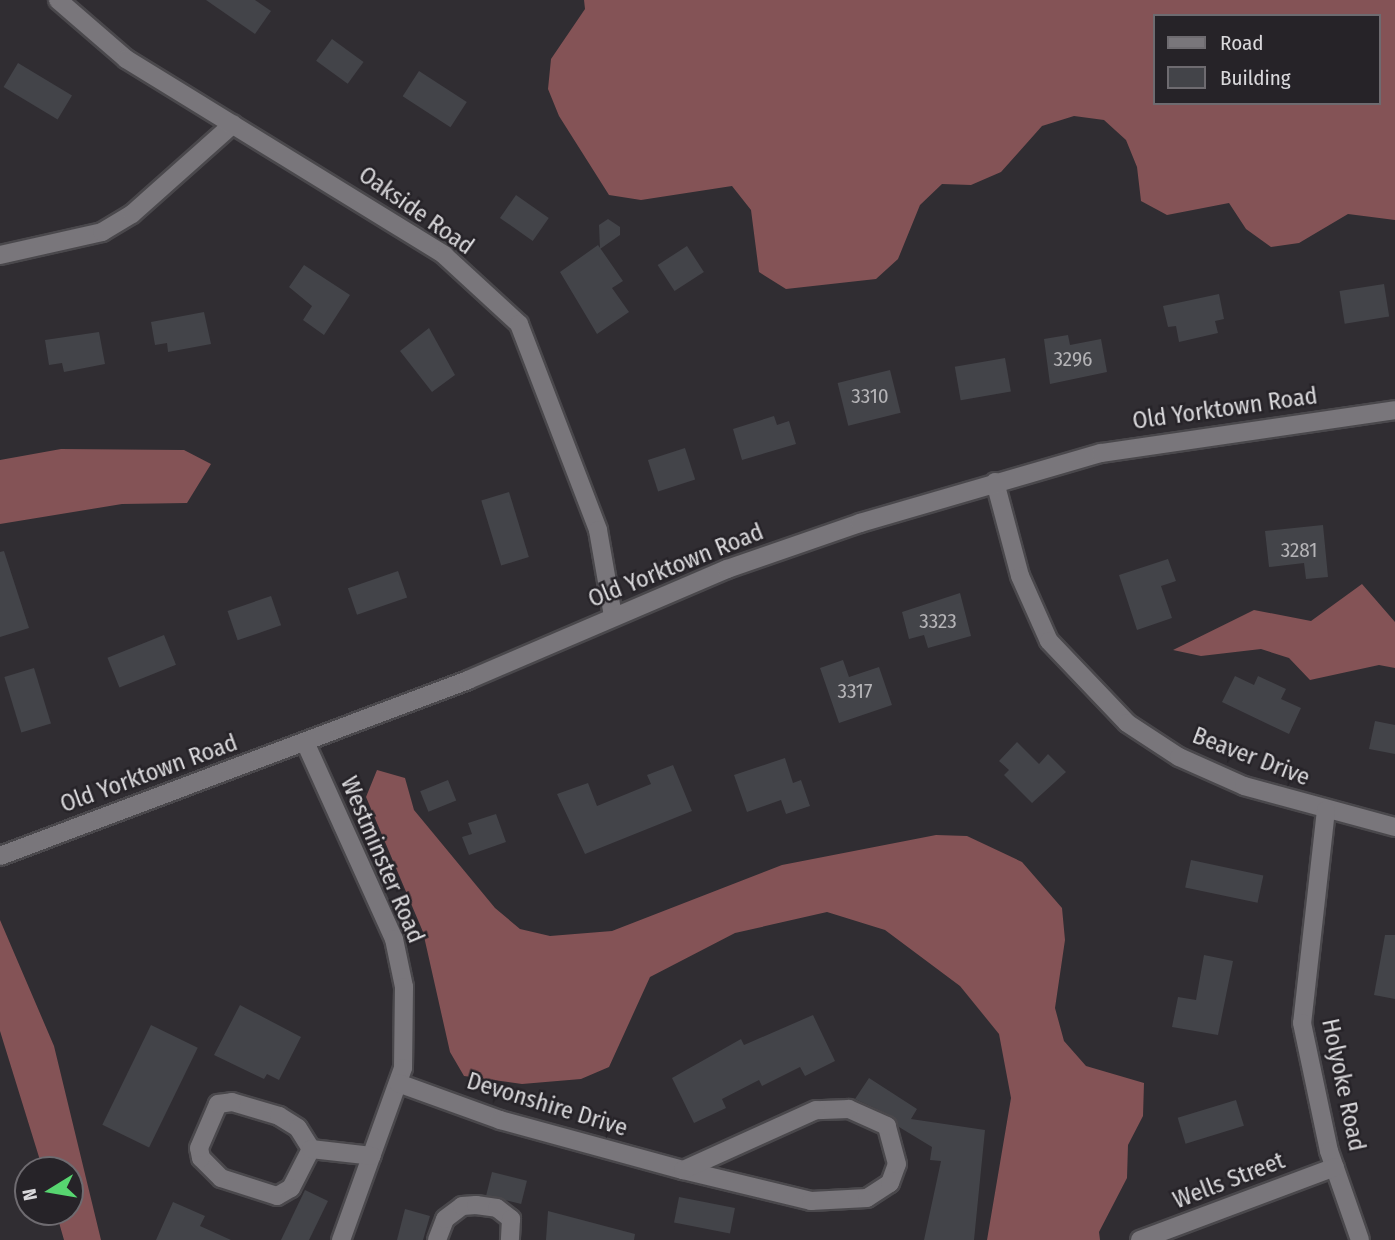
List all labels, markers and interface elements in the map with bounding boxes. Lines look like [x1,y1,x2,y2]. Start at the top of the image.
legend [1154,14,1381,105]
text: Road [1220,30,1264,56]
text: Building [1220,65,1291,91]
street label: Oakside Road [353,161,479,261]
house number: 3296 [1053,346,1093,372]
street label: Old Yorktown Road [1131,382,1319,436]
house number: 3310 [851,383,889,409]
street label: Old Yorktown Road [584,518,768,614]
house number: 3281 [1281,537,1317,563]
house number: 3323 [919,608,957,634]
house number: 3317 [837,678,873,704]
street label: Beaver Drive [1188,721,1314,793]
street label: Old Yorktown Road [57,729,241,819]
street label: Westminster Road [334,772,430,948]
street label: Holyoke Road [1315,1016,1371,1154]
street label: Devonshire Drive [463,1067,631,1143]
street label: Wells Street [1169,1147,1289,1215]
north arrow [14,1156,84,1226]
text: N [17,1187,42,1203]

